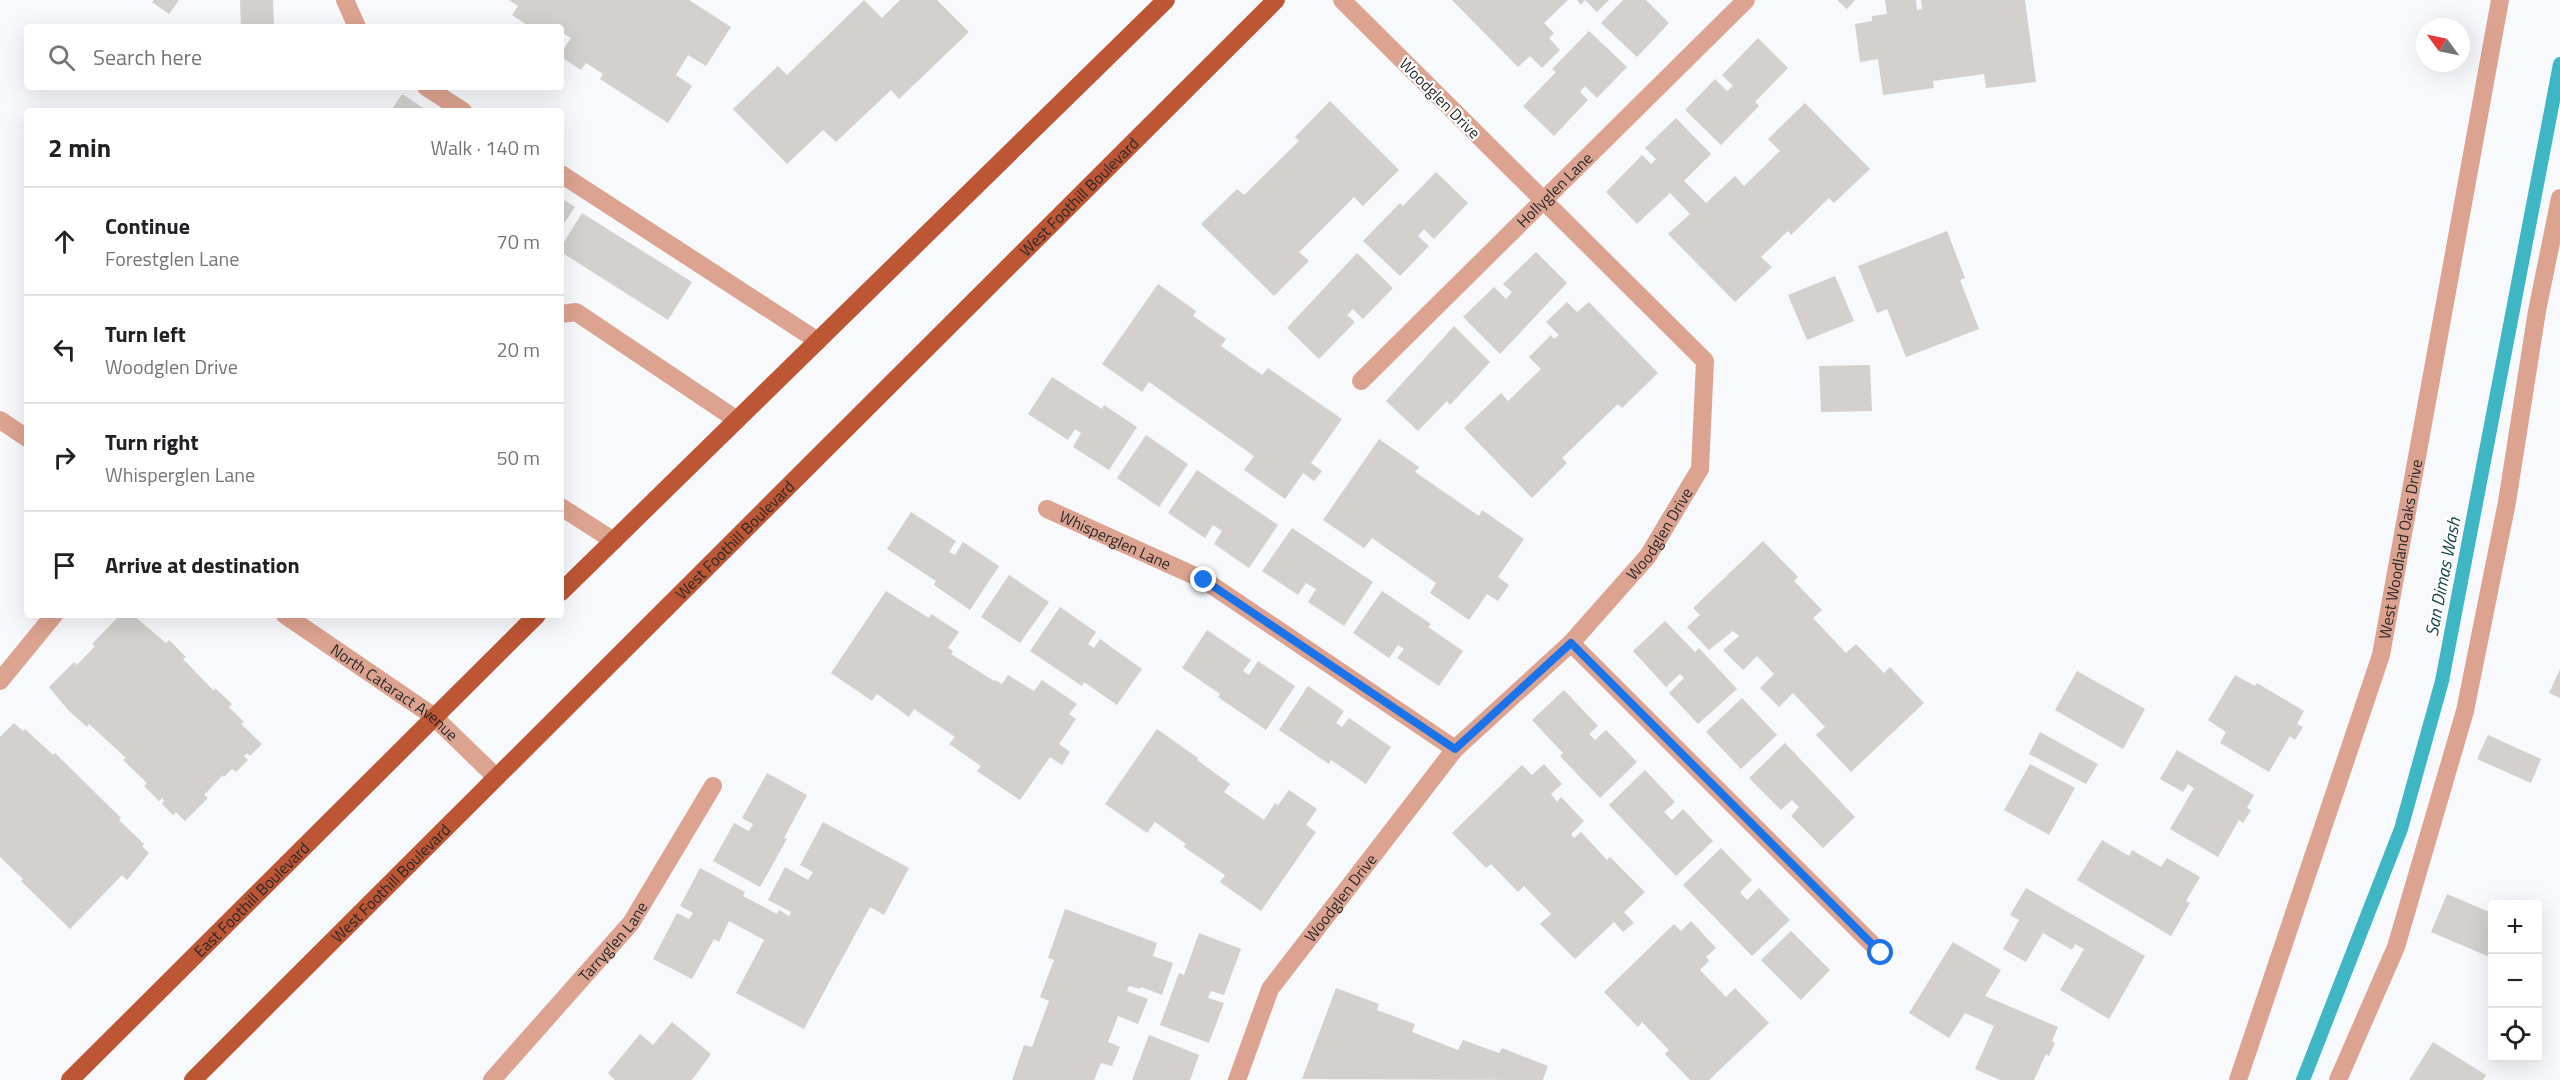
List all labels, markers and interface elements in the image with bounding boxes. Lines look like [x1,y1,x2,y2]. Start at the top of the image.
north arrow [2416,18,2470,72]
search box [24,24,564,90]
text: Search here [93,40,202,74]
icon: search [45,41,78,74]
street label: Woodglen Drive [1394,52,1486,144]
text: 2 min [48,128,111,167]
text: Walk · 140 m [431,132,540,163]
street label: West Foothill Boulevard [1014,132,1144,262]
street label: Hollyglen Lane [1511,146,1598,233]
text: Continue [105,209,190,243]
icon: ahead [48,225,81,258]
text: 70 m [496,226,540,257]
text: Forestglen Lane [105,243,239,274]
text: Turn left [105,317,186,351]
icon: left [48,333,81,366]
text: 20 m [496,334,540,365]
text: Woodglen Drive [105,351,238,382]
text: Turn right [105,425,199,459]
icon: right [48,441,81,474]
text: 50 m [496,442,540,473]
street label: West Woodland Oaks Drive [2372,457,2428,641]
text: Whisperglen Lane [105,459,255,490]
street label: West Foothill Boulevard [670,475,800,605]
street label: Woodglen Drive [1620,483,1698,585]
street label: Whisperglen Lane [1056,504,1175,576]
water label: San Dimas Wash [2418,514,2467,639]
text: Arrive at destination [105,548,300,582]
icon: arrive [48,549,81,582]
route end [1190,566,1216,592]
street label: North Cataract Avenue [326,638,464,746]
street label: West Foothill Boulevard [325,818,456,948]
street label: East Foothill Boulevard [188,836,315,963]
street label: Woodglen Drive [1298,848,1382,947]
street label: Tarryglen Lane [572,897,653,987]
map controls [2488,900,2542,1062]
button: + [2488,900,2542,954]
route start [1867,939,1893,965]
button: − [2488,954,2542,1008]
button: locate [2488,1008,2542,1062]

